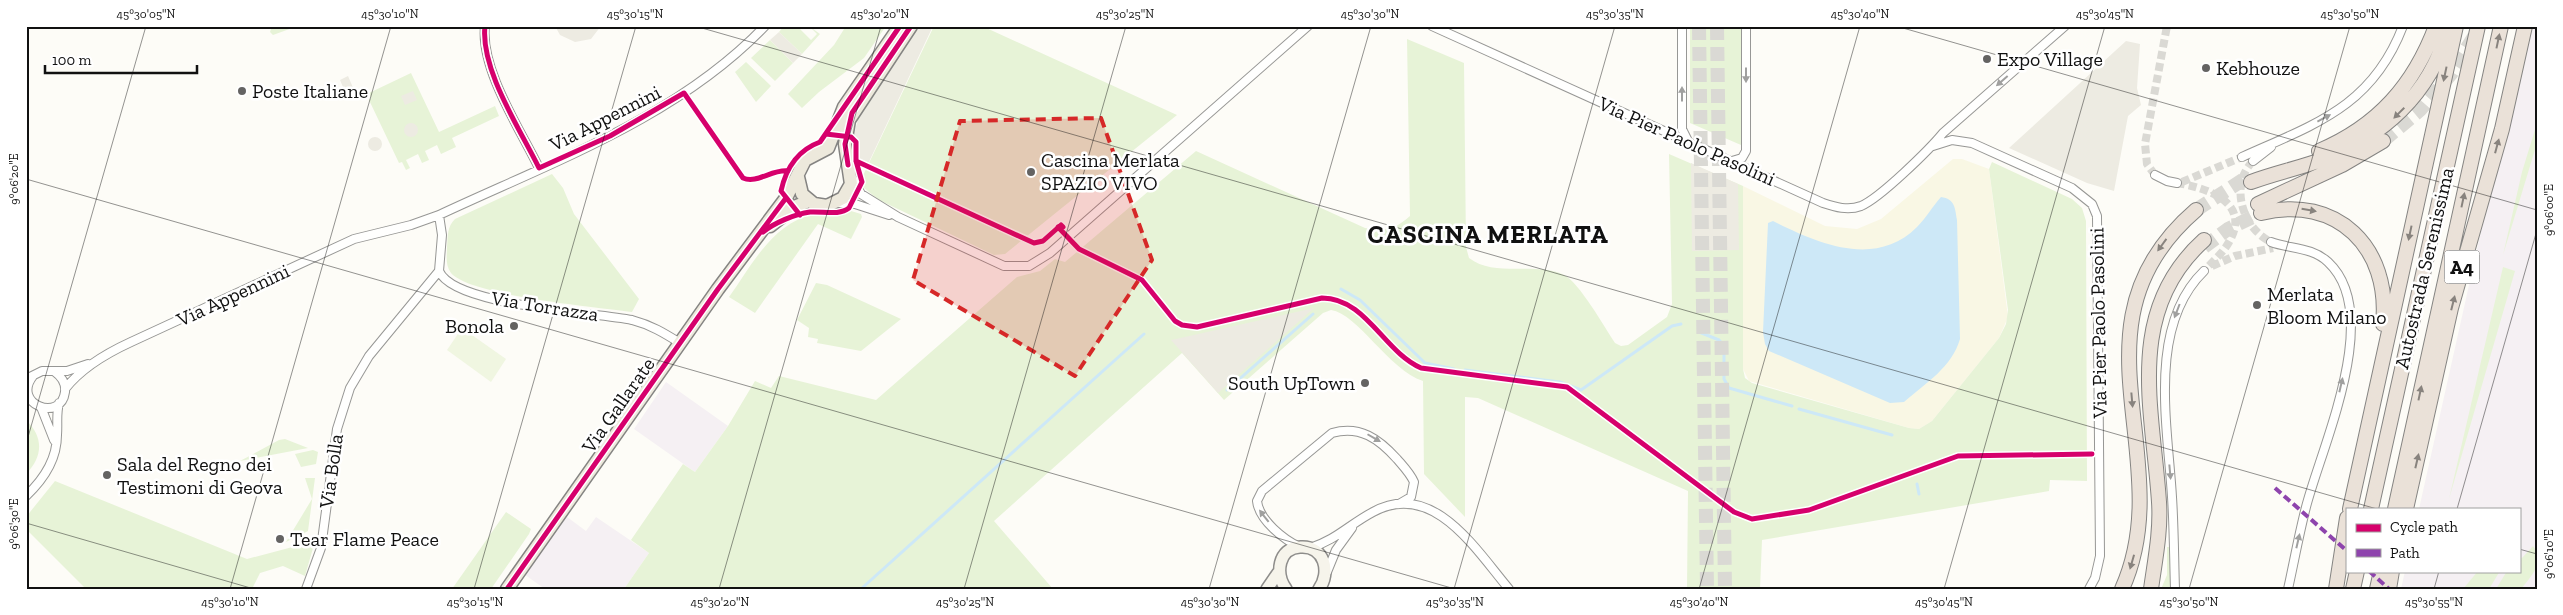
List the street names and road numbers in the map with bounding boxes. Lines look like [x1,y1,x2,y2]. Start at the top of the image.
street label: Via Appennini [544,80,665,157]
street label: Via Pier Paolo Pasolini [1594,91,1779,191]
street label: Autostrada Serenissima [2389,165,2459,371]
street label: Via Pier Paolo Pasolini [2084,227,2112,420]
road number: A4 [2444,250,2480,284]
street label: Via Appennini [172,258,294,332]
street label: Via Torrazza [489,286,601,326]
street label: Via Gallarate [576,353,660,458]
street label: Via Bolla [314,432,348,511]

